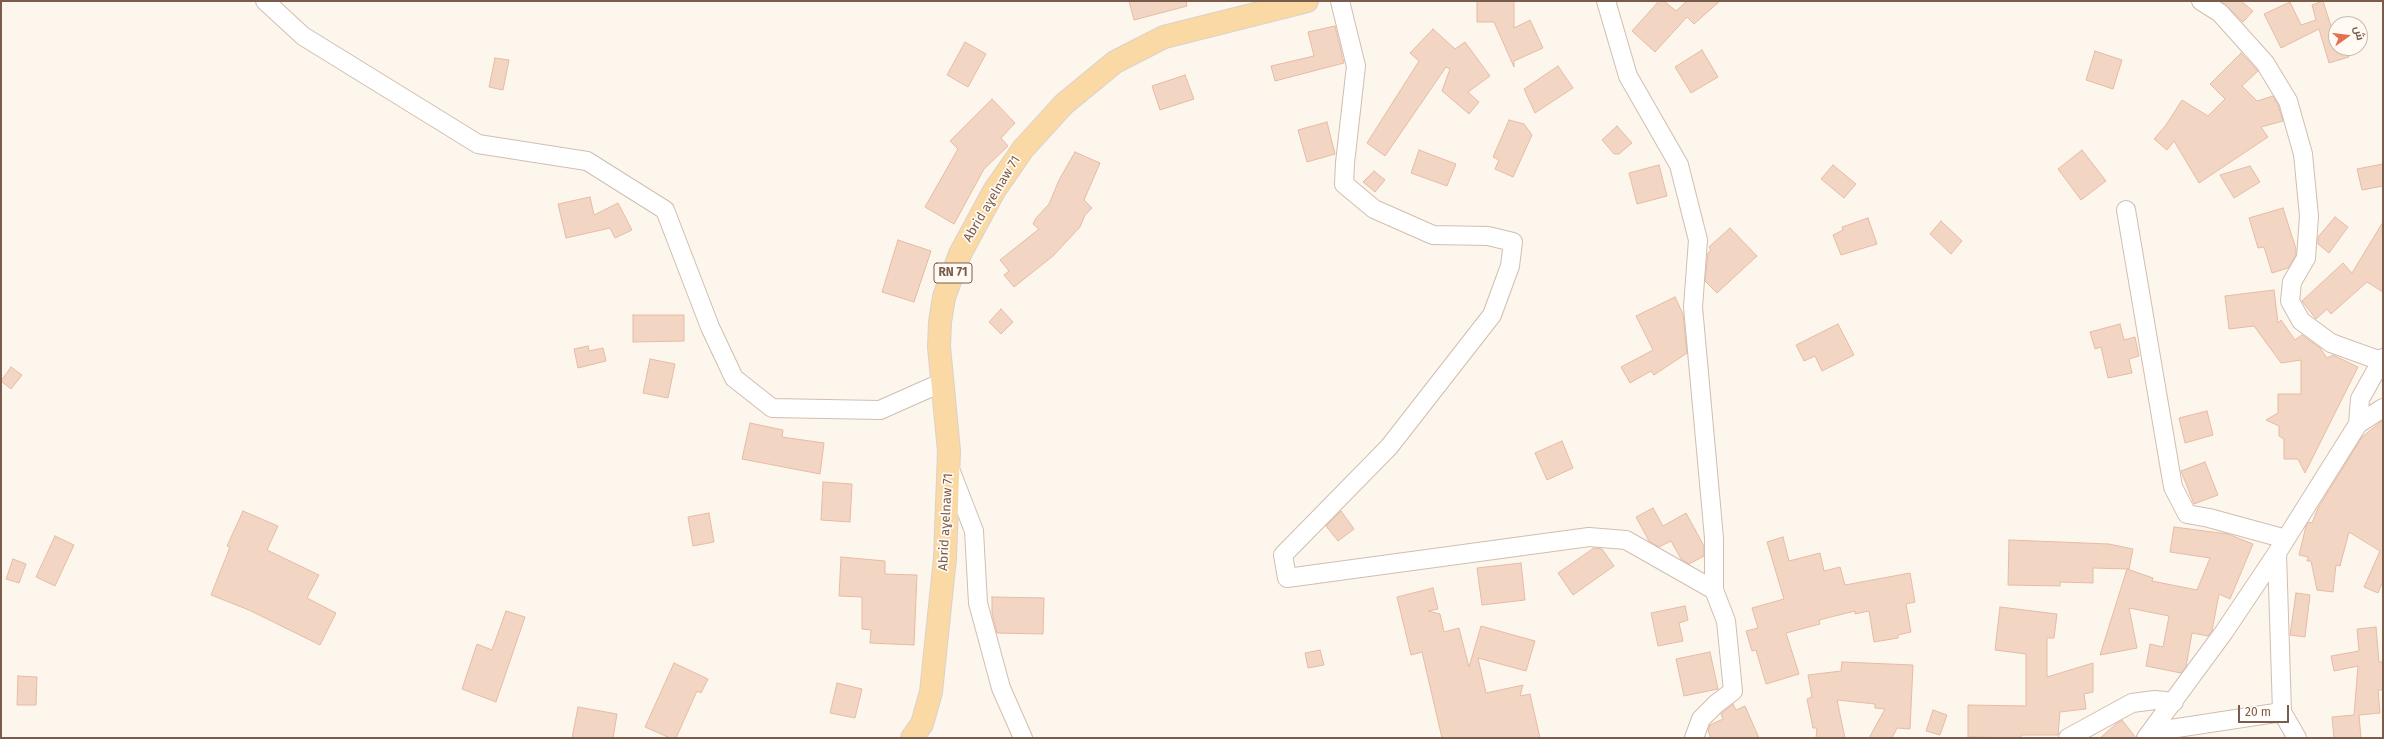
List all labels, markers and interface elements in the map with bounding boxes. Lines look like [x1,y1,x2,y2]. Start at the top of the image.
north arrow [2328,16,2368,56]
text: ش [2351,25,2367,42]
street label: Abrid aɣelnaw 71 [960,153,1024,245]
road number: RN 71 [934,263,972,283]
street label: Abrid aɣelnaw 71 [936,473,956,571]
scale bar [2240,697,2291,723]
text: 20 m [2245,705,2271,719]

